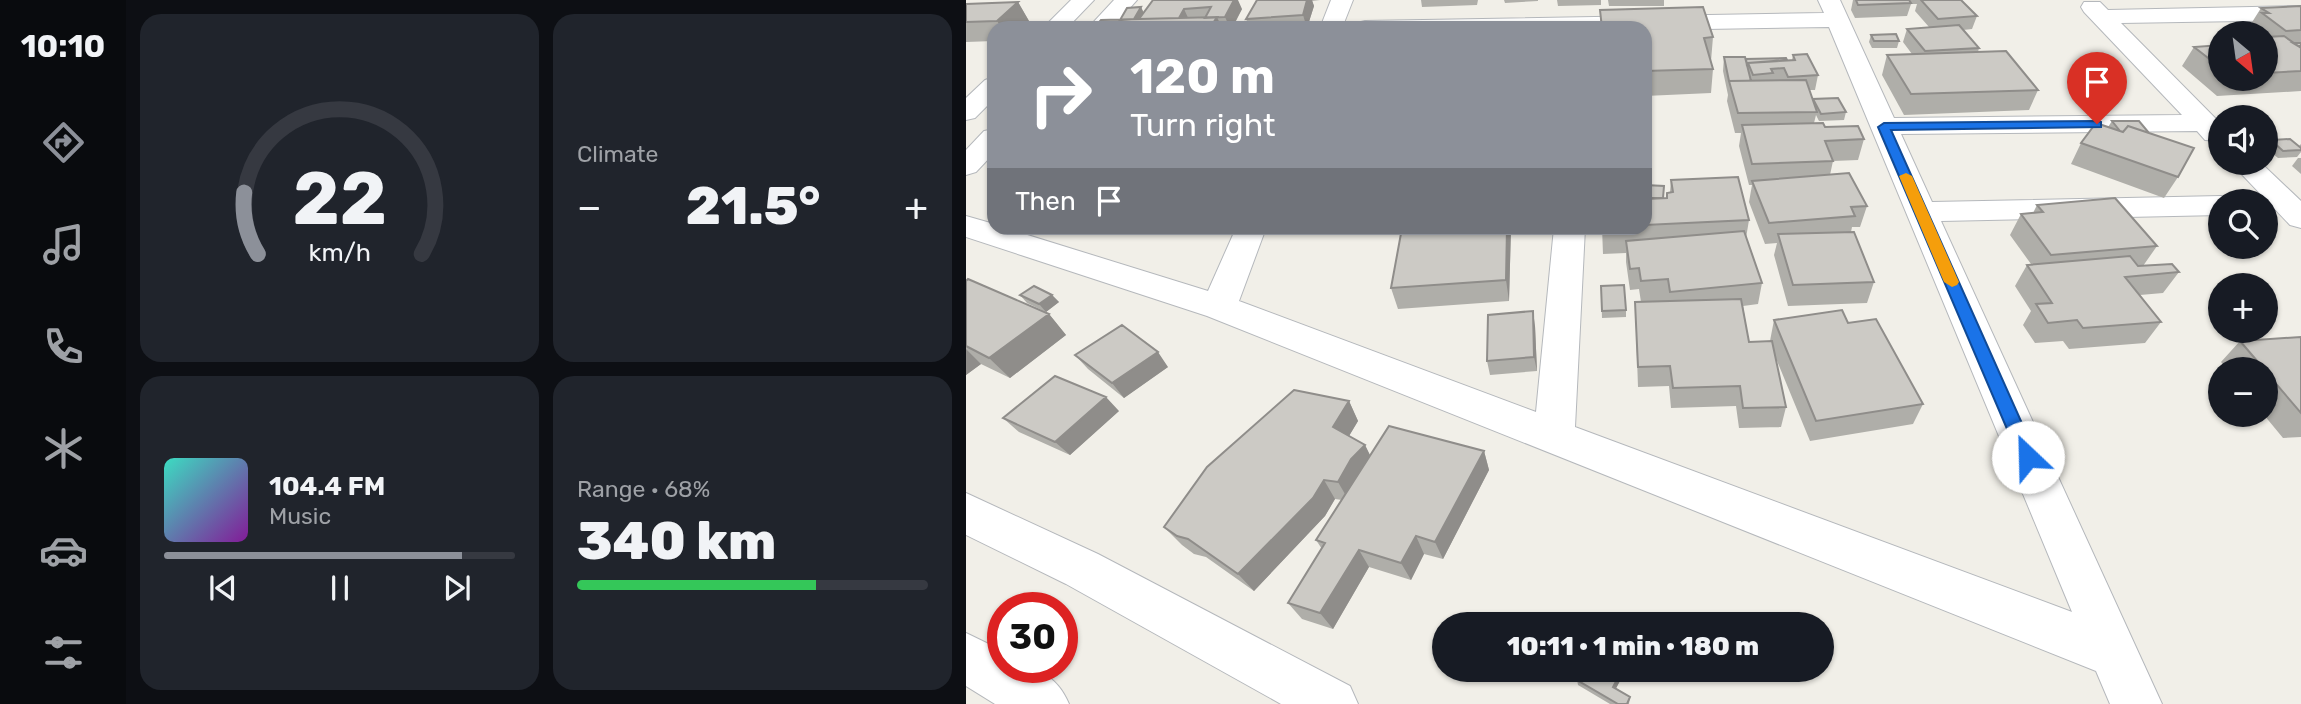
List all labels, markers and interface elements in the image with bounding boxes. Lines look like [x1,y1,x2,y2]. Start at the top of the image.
north arrow [2208,21,2278,91]
map controls [2208,21,2278,427]
text: 10:10 [21,27,105,65]
text: 120 m [1130,47,1275,105]
icon: right [1015,49,1106,140]
pin [2067,52,2127,124]
icon: arrive [2078,63,2116,101]
button: sound [2208,105,2278,175]
text: Turn right [1130,106,1275,144]
icon: directions [39,118,88,167]
text: Climate [577,140,658,168]
text: 22 [292,156,387,242]
text: 21.5° [686,175,820,237]
icon: arrive [1090,182,1128,220]
text: − [577,184,602,230]
text: + [904,184,928,230]
text: Then [1015,186,1076,217]
button: search [2208,189,2278,259]
icon: music [39,220,88,269]
text: km/h [308,238,371,267]
button: + [2208,273,2278,343]
icon: phone [39,322,88,371]
button: − [2208,357,2278,427]
position arrow [1991,420,2065,494]
icon: climate [39,424,88,473]
text: 104.4 FM [269,471,385,502]
text: Range · 68% [577,475,710,503]
text: Music [269,502,331,530]
text: 340 km [577,510,776,572]
icon: car [39,526,88,575]
icon: previous [204,569,242,607]
icon: pause [321,569,359,607]
icon: next [438,569,476,607]
speed limit sign: 30 [987,592,1078,683]
icon: filters [39,628,88,677]
text: 10:11 · 1 min · 180 m [1507,631,1759,662]

